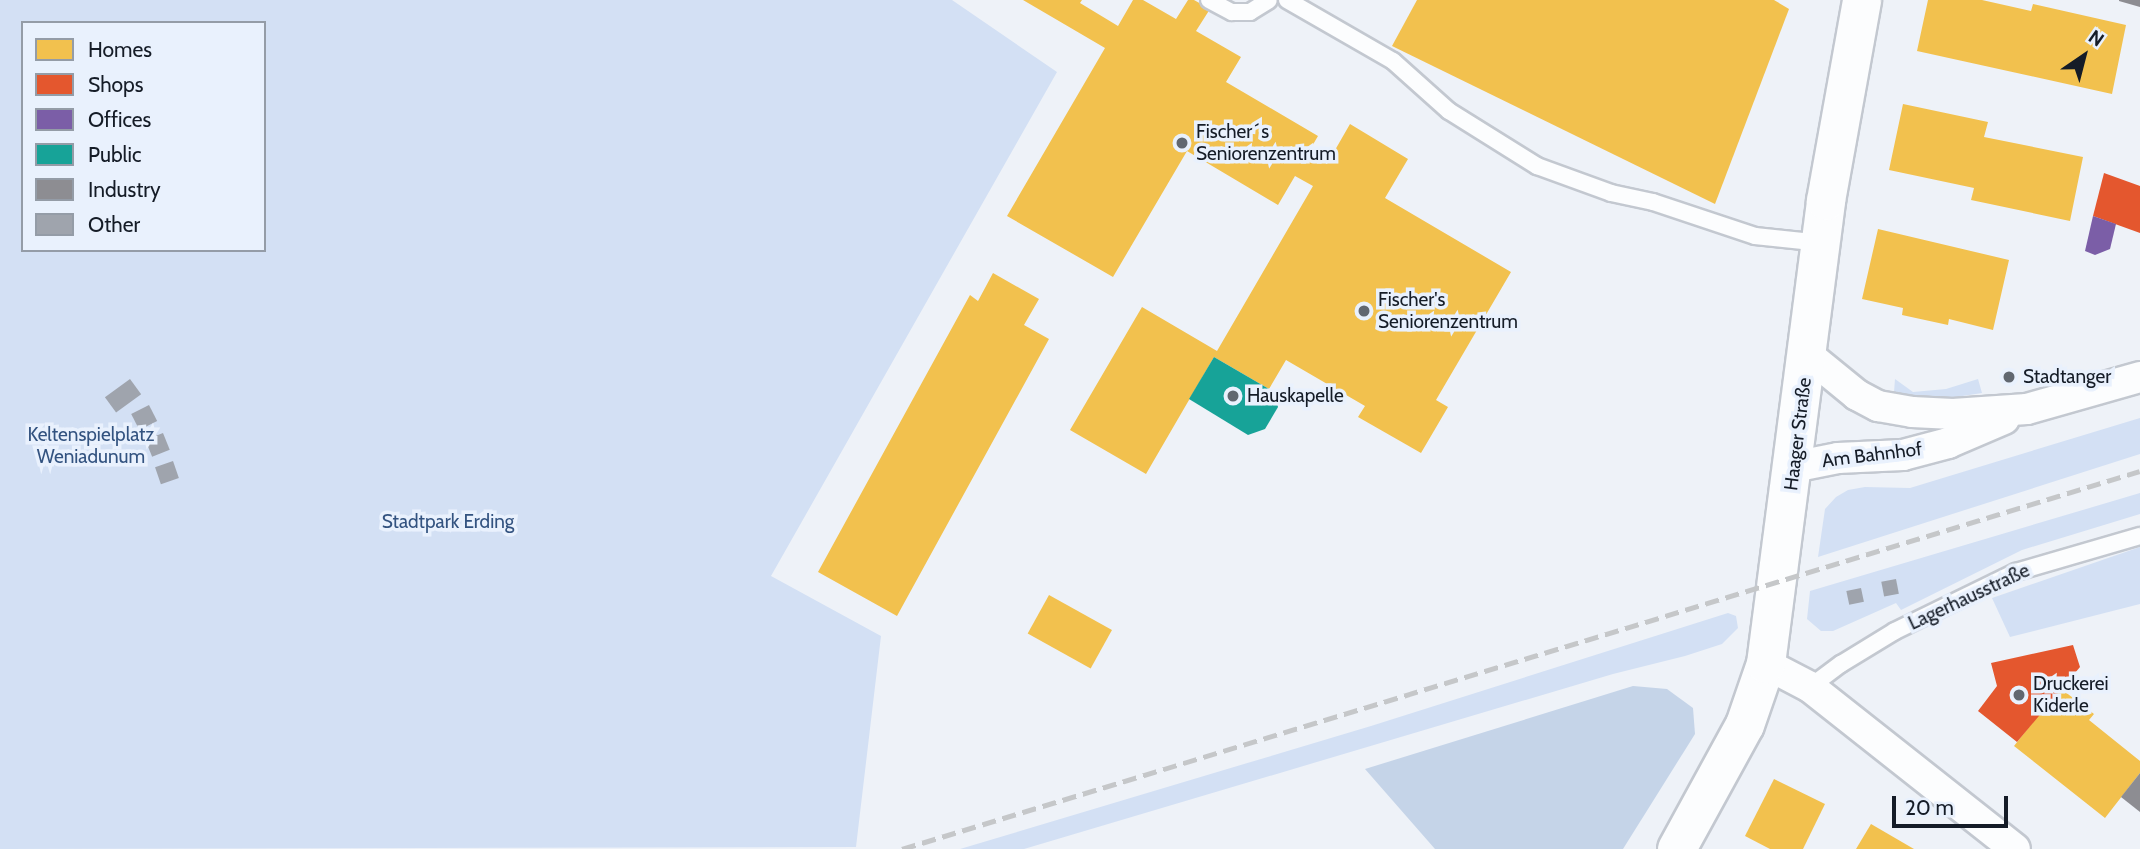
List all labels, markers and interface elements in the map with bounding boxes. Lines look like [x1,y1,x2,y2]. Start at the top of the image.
legend [21,21,266,252]
north arrow [2049,21,2119,91]
text: N [2084,25,2108,52]
text: Homes [88,37,152,62]
text: Shops [88,72,143,97]
text: Offices [88,107,151,132]
place label: Fischer´s Seniorenzentrum [1196,121,1336,165]
marker: Fischer´s Seniorenzentrum [1174,135,1190,151]
text: Public [88,142,142,167]
text: Industry [88,177,161,202]
text: Other [88,212,140,237]
place label: Fischer's Seniorenzentrum [1378,289,1518,333]
marker: Fischer's Seniorenzentrum [1356,303,1372,319]
place label: Stadtanger [2023,366,2111,388]
marker: Stadtanger [2001,369,2017,385]
street label: Haager Straße [1780,376,1816,492]
place label: Hauskapelle [1247,385,1344,407]
marker: Hauskapelle [1225,388,1241,404]
park label: Keltenspielplatz Weniadunum [28,424,154,468]
street label: Am Bahnhof [1821,438,1923,472]
park label: Stadtpark Erding [382,511,514,533]
street label: Lagerhausstraße [1905,559,2033,635]
place label: Druckerei Kiderle [2033,673,2109,717]
marker: Druckerei Kiderle [2011,687,2027,703]
scale bar [1895,782,2010,826]
text: 20 m [1905,795,1954,820]

